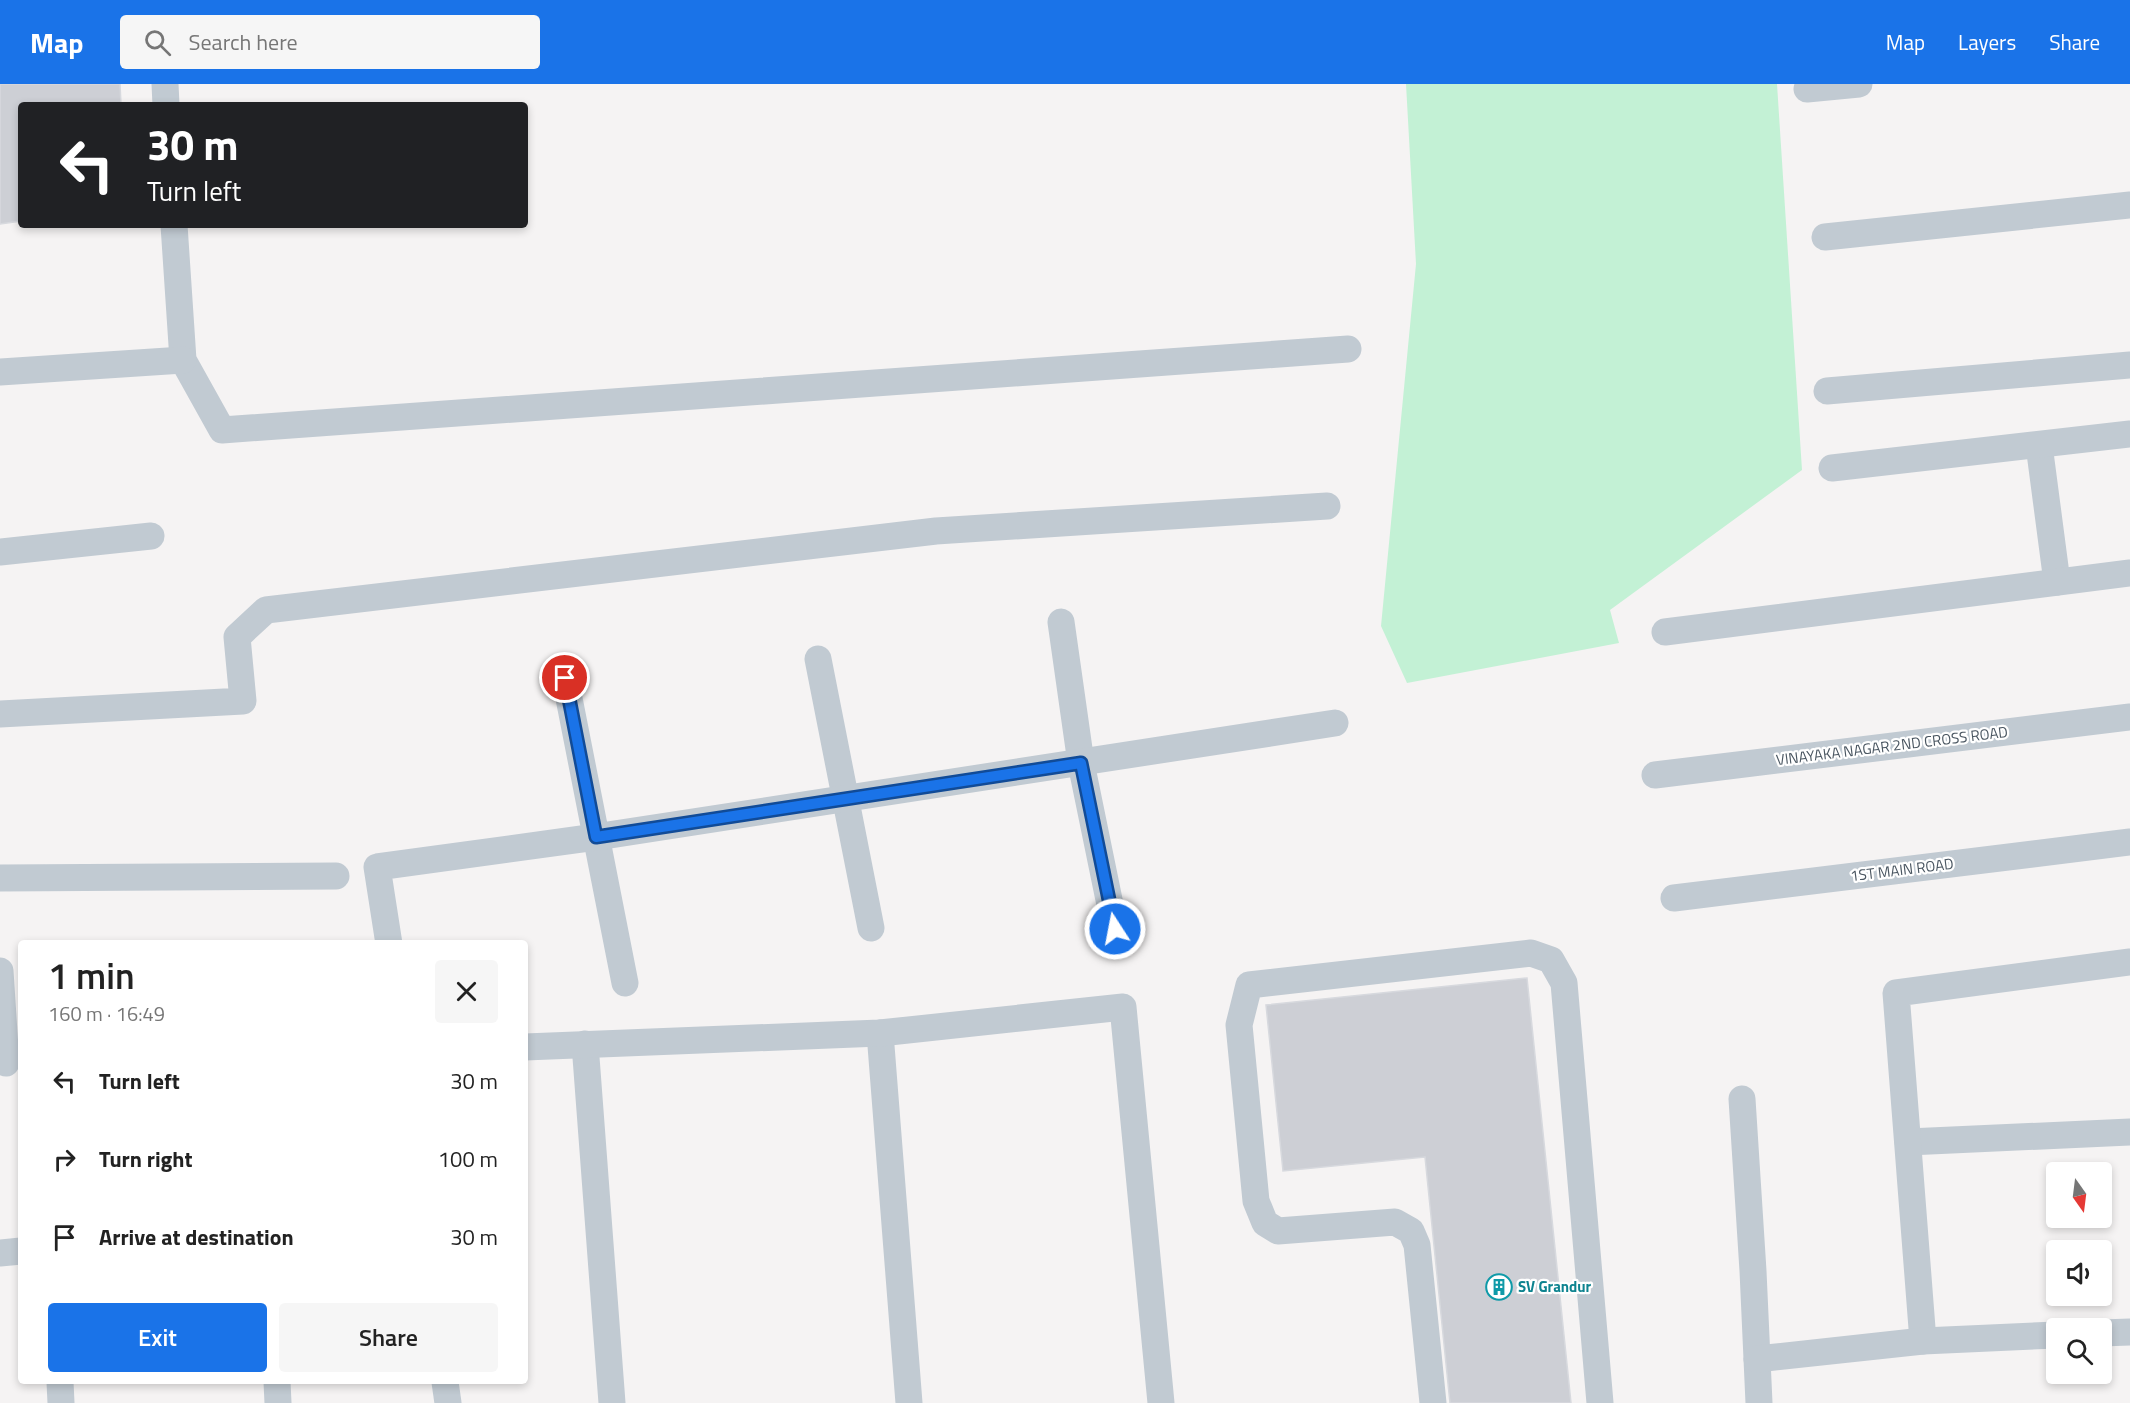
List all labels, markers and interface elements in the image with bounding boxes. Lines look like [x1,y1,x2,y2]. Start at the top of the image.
search box [120,15,540,69]
text: Map [30,21,84,64]
text: Search here [189,25,298,59]
icon: search [141,26,174,59]
text: Map [1886,26,1925,58]
text: Layers [1958,26,2016,58]
text: Share [2049,26,2100,58]
text: 30 m [147,112,239,176]
icon: left [48,126,126,204]
text: Turn left [147,170,241,211]
pin [539,652,590,703]
icon: arrive [548,661,581,694]
street label: VINAYAKA NAGAR 2ND CROSS ROAD [1775,720,2009,771]
street label: 1ST MAIN ROAD [1849,852,1955,887]
position arrow [1083,897,1147,961]
text: 1 min [48,948,135,1003]
button: close [435,960,498,1023]
text: 160 m · 16:49 [48,998,165,1029]
text: Turn left [99,1064,180,1098]
text: 30 m [450,1064,498,1098]
icon: left [48,1065,81,1098]
text: Turn right [99,1142,193,1176]
text: 100 m [438,1142,498,1176]
icon: right [48,1143,81,1176]
north arrow [2046,1162,2112,1228]
map controls [2046,1162,2112,1384]
text: Arrive at destination [99,1220,294,1254]
text: 30 m [450,1220,498,1254]
icon: arrive [48,1221,81,1254]
button: sound [2046,1240,2112,1306]
building icon: SV Grandur [1484,1272,1514,1302]
place label: SV Grandur [1518,1275,1592,1298]
button: Exit [48,1303,267,1372]
button: Share [279,1303,498,1372]
button: search [2046,1318,2112,1384]

